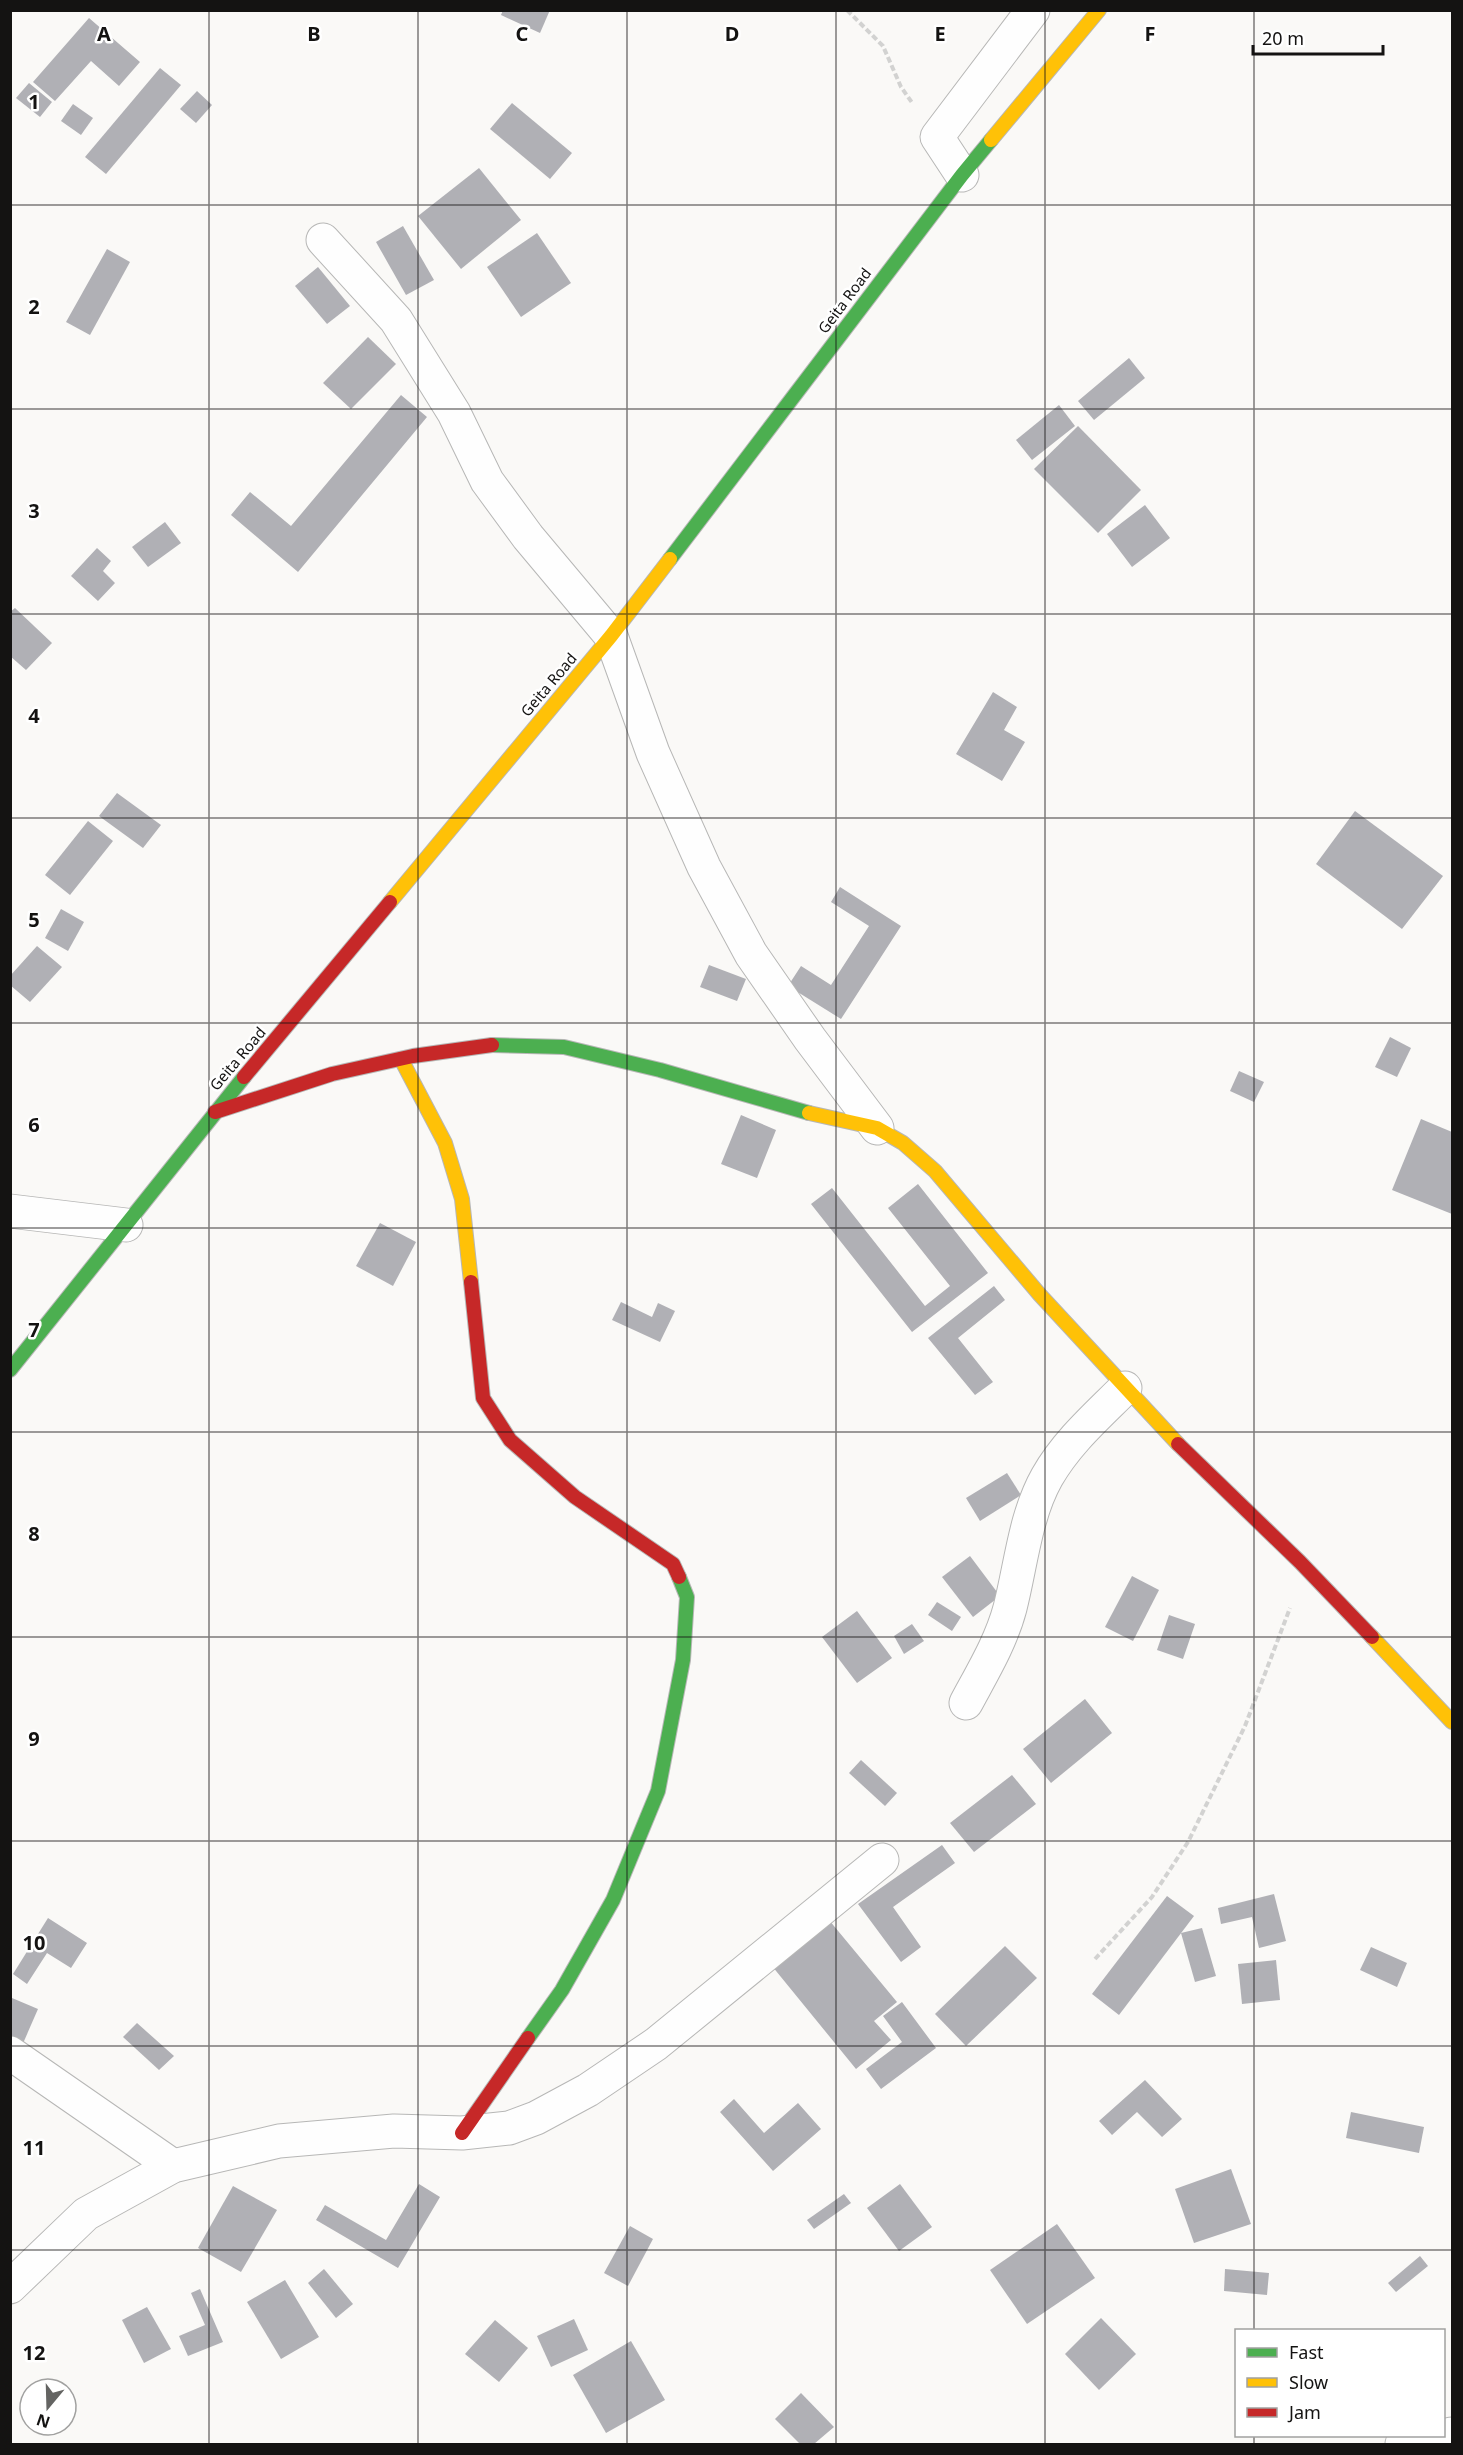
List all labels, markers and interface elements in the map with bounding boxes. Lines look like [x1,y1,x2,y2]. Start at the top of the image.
scale bar [1253,18,1384,56]
text: A [97,20,111,47]
text: B [307,20,321,47]
text: C [516,20,529,47]
text: D [725,20,739,47]
text: E [934,20,946,47]
text: F [1145,20,1155,47]
text: 20 m [1262,26,1304,50]
text: 1 [28,88,40,115]
street label: Geita Road [813,264,875,337]
text: 2 [28,293,40,320]
text: 3 [28,497,40,524]
street label: Geita Road [516,648,581,720]
text: 4 [28,702,40,729]
text: 5 [28,906,40,933]
street label: Geita Road [205,1022,270,1094]
text: 6 [28,1111,40,1138]
text: 7 [28,1316,40,1343]
text: 8 [28,1520,40,1547]
text: 9 [28,1725,40,1752]
text: 10 [23,1929,45,1956]
text: 11 [23,2134,45,2161]
legend [1235,2329,1445,2437]
text: 12 [23,2339,45,2366]
text: Fast [1289,2340,1324,2364]
text: Slow [1289,2370,1328,2394]
north arrow [18,2377,78,2437]
text: Jam [1287,2400,1321,2424]
text: N [33,2409,53,2434]

